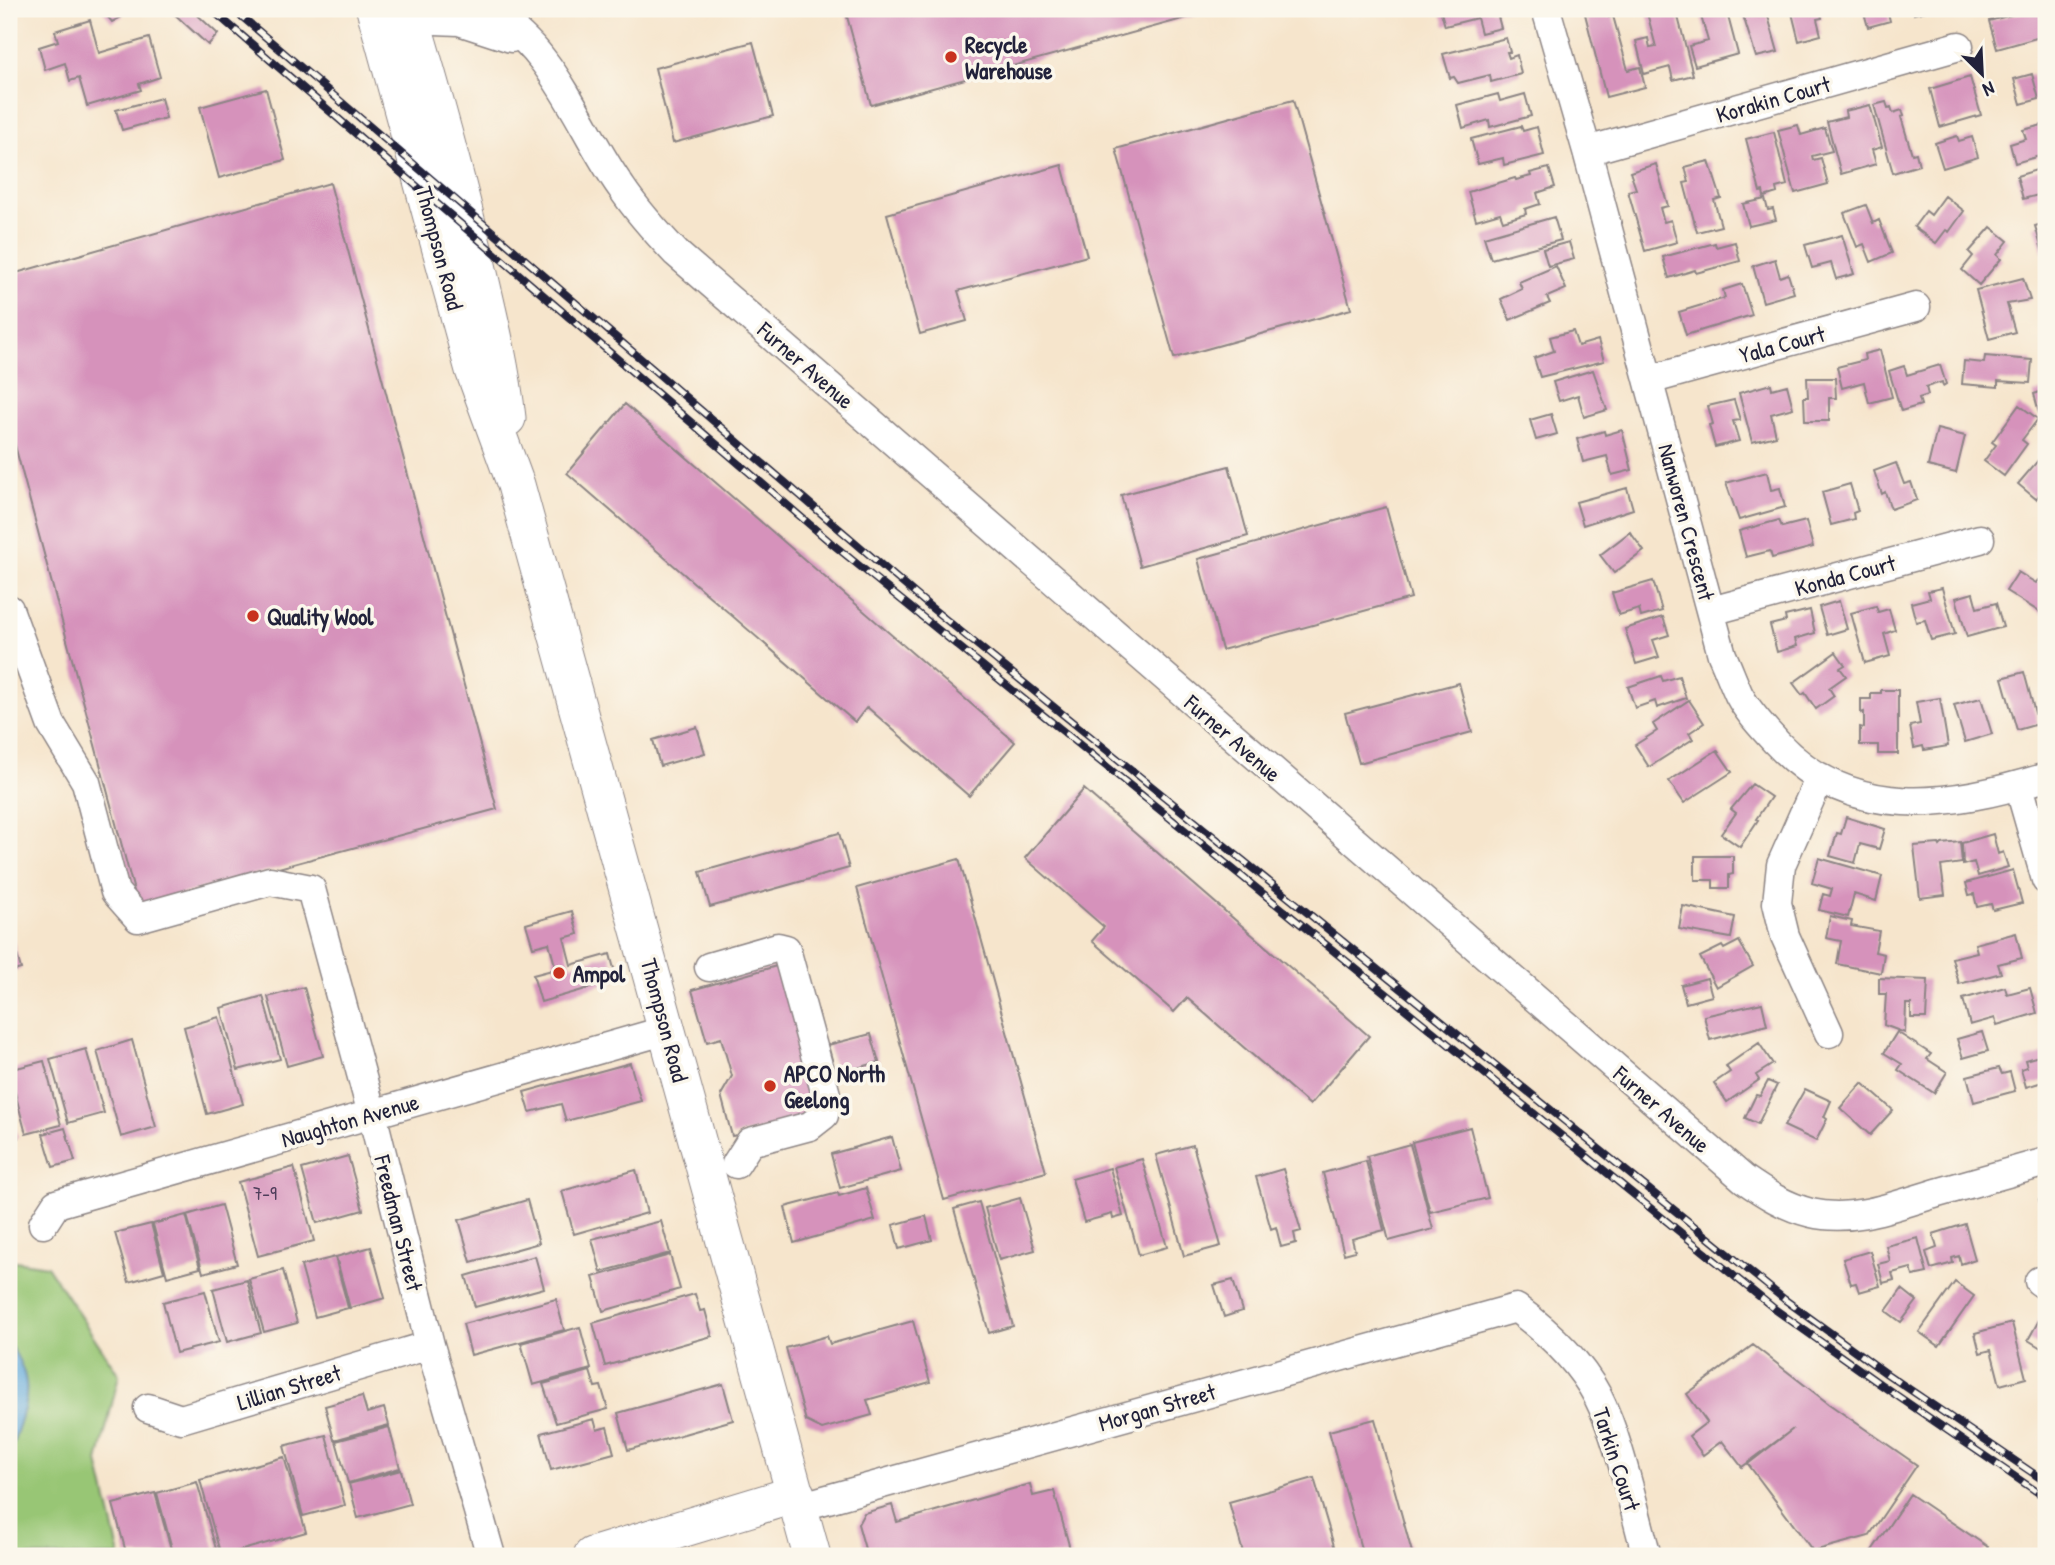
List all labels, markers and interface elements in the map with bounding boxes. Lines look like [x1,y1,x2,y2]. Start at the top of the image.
place label: Recycle Warehouse [965,29,1053,86]
north arrow [1946,38,2016,108]
marker: Recycle Warehouse [943,49,959,65]
street label: Korakin Court [1712,68,1835,130]
text: N [1979,76,1999,103]
street label: Thompson Road [409,183,471,313]
street label: Furner Avenue [750,314,861,416]
street label: Yala Court [1736,317,1829,370]
street label: Nanworen Crescent [1651,440,1723,605]
street label: Konda Court [1791,546,1900,603]
place label: Quality Wool [267,601,374,633]
marker: Quality Wool [245,608,261,624]
street label: Furner Avenue [1177,687,1288,789]
street label: Thompson Road [634,955,696,1085]
place label: Ampol [573,958,626,990]
marker: Ampol [551,965,567,981]
place label: APCO North Geelong [784,1058,885,1116]
street label: Furner Avenue [1606,1058,1717,1160]
marker: APCO North Geelong [762,1078,778,1094]
street label: Naughton Avenue [278,1086,422,1154]
street label: Freedman Street [367,1151,431,1295]
house number: 7-9 [253,1180,277,1206]
street label: Lillian Street [233,1356,346,1417]
street label: Morgan Street [1095,1375,1220,1438]
street label: Tarkin Court [1586,1403,1649,1516]

